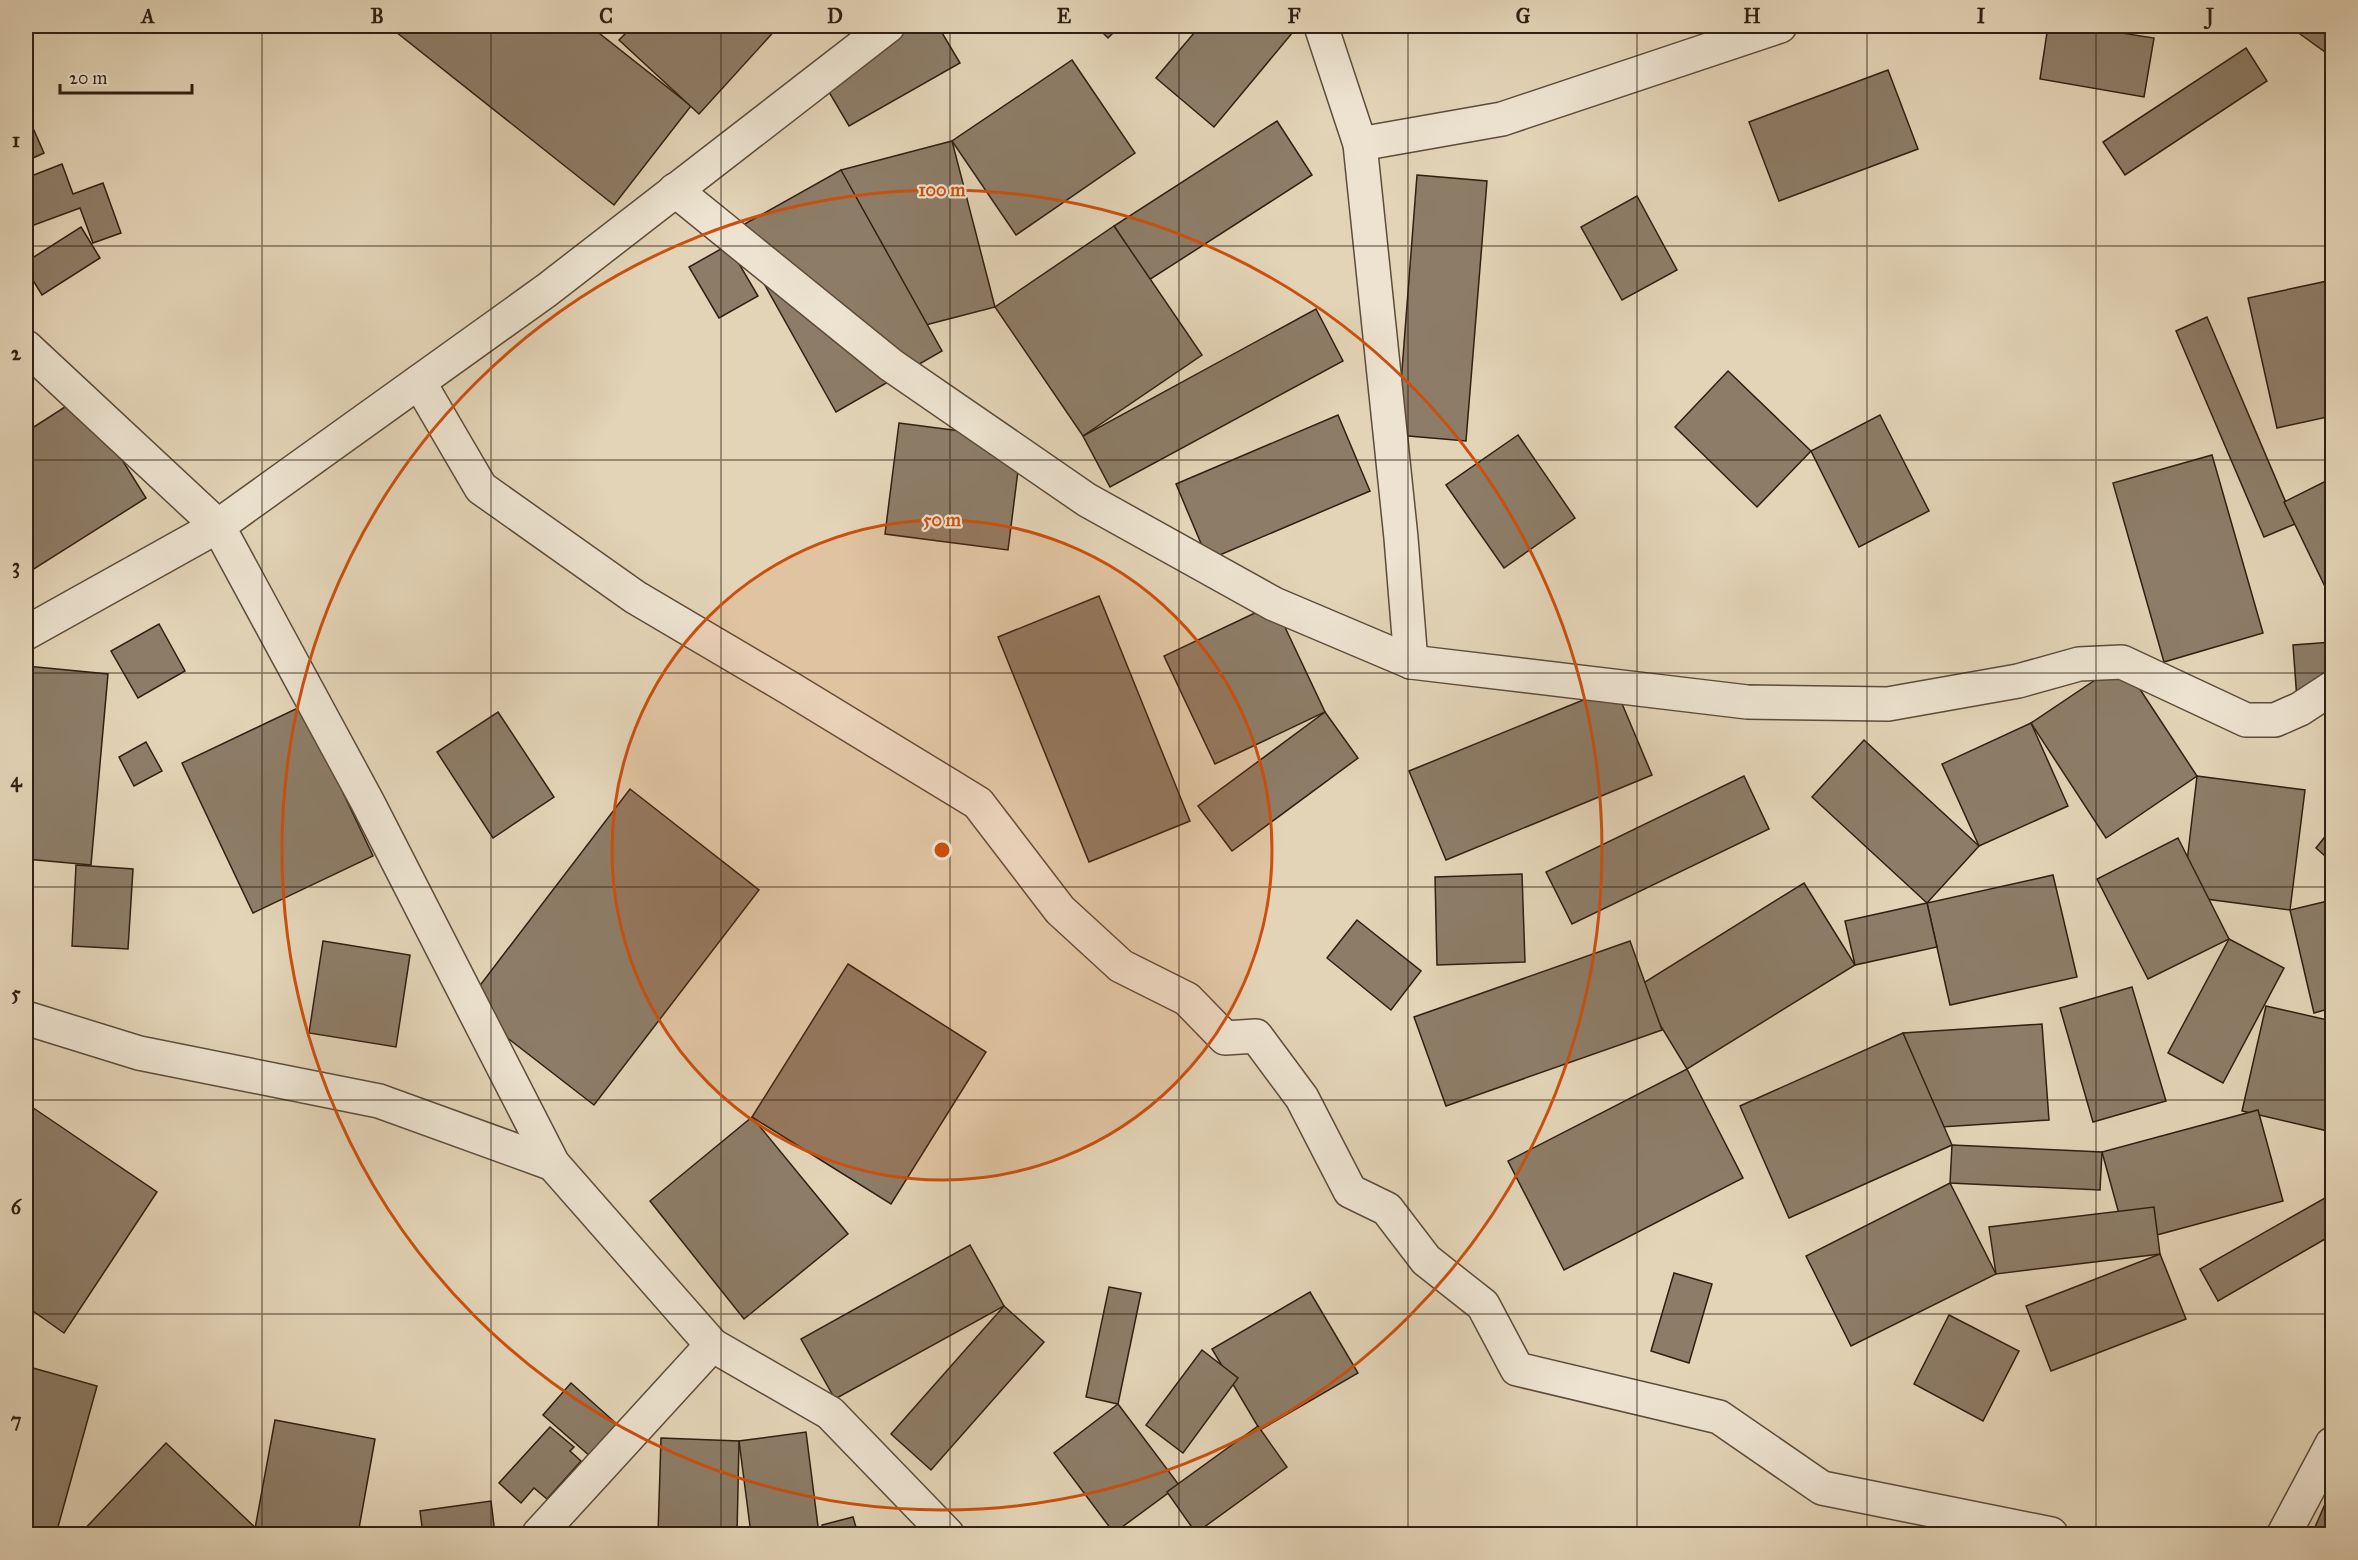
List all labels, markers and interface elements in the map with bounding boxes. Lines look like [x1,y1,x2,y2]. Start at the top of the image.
text: A [139,4,155,28]
text: B [370,4,384,28]
text: C [599,4,613,28]
text: D [827,4,843,28]
text: E [1057,4,1072,28]
text: F [1287,4,1301,28]
text: G [1516,4,1531,28]
text: H [1743,4,1761,28]
text: I [1977,4,1986,28]
text: J [2203,4,2215,30]
scale bar [60,57,192,95]
text: 20 m [69,67,107,89]
text: 1 [12,128,20,152]
text: 100 m [919,179,966,201]
text: 2 [11,341,22,365]
text: 50 m [923,509,962,531]
text: 3 [12,554,20,579]
text: 4 [10,768,22,793]
centre of rings [932,840,952,860]
text: 5 [11,981,21,1005]
text: 6 [11,1195,23,1219]
text: 7 [11,1408,22,1432]

